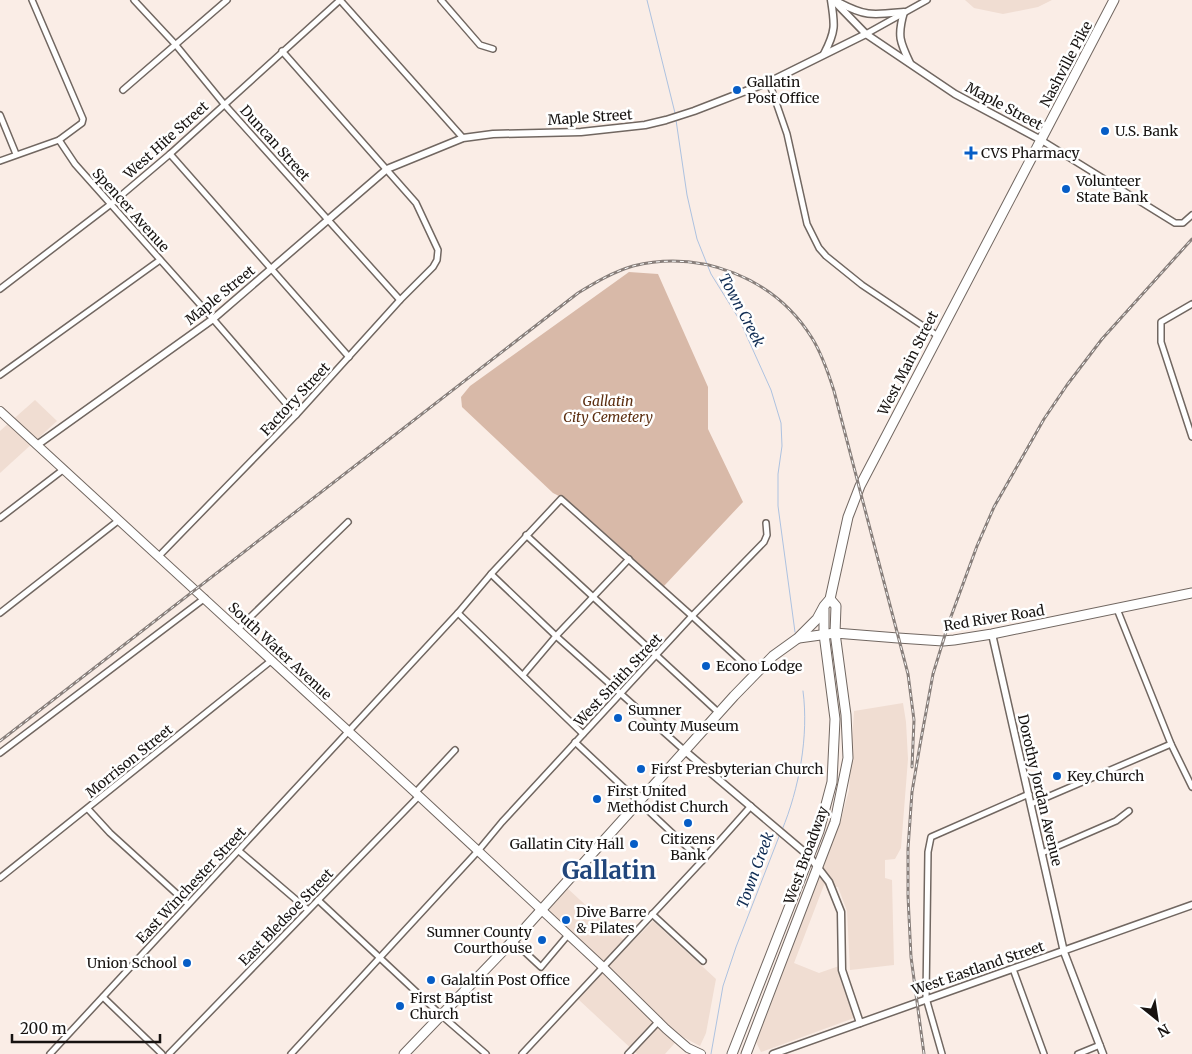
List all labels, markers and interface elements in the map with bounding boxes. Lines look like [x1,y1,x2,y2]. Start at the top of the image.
street label: Nashville Pike [1036,18,1096,110]
place label: Gallatin Post Office [747,73,819,107]
street label: Maple Street [962,78,1046,134]
marker: Gallatin Post Office [731,84,743,96]
street label: West Hite Street [119,97,212,183]
street label: Duncan Street [236,101,314,185]
street label: Maple Street [547,105,633,129]
place label: U.S. Bank [1115,122,1178,140]
marker: U.S. Bank [1099,125,1111,137]
place label: CVS Pharmacy [981,144,1081,162]
marker: CVS Pharmacy [965,147,977,159]
street label: Spencer Avenue [89,164,173,256]
place label: Volunteer State Bank [1075,172,1148,206]
marker: Volunteer State Bank [1060,183,1072,195]
street label: Maple Street [181,261,259,329]
water label: Town Creek [715,270,770,351]
street label: West Main Street [873,307,942,419]
street label: Factory Street [256,358,334,439]
park label: Gallatin City Cemetery [563,392,653,426]
street label: South Water Avenue [224,598,336,704]
street label: Red River Road [942,601,1046,635]
street label: West Smith Street [570,629,666,731]
place label: Econo Lodge [716,657,802,675]
marker: Econo Lodge [700,660,712,672]
place label: Sumner County Museum [628,701,739,735]
marker: Sumner County Museum [612,712,624,724]
street label: Dorothy Jordan Avenue [1014,712,1066,868]
street label: Morrison Street [82,720,177,802]
place label: First Presbyterian Church [651,760,824,778]
marker: First Presbyterian Church [635,763,647,775]
place label: Key Church [1067,767,1144,785]
marker: Key Church [1051,770,1063,782]
place label: First United Methodist Church [607,782,729,816]
marker: First United Methodist Church [591,793,603,805]
street label: West Broadway [780,803,832,908]
marker: Citizens Bank [682,817,694,829]
street label: East Winchester Street [132,823,250,947]
water label: Town Creek [732,828,778,911]
place label: Citizens Bank [661,830,715,864]
place label: Gallatin City Hall [510,835,625,853]
marker: Gallatin City Hall [628,838,640,850]
district label: Gallatin [562,855,656,886]
street label: East Bledsoe Street [235,864,337,969]
place label: Dive Barre & Pilates [576,903,646,937]
marker: Dive Barre & Pilates [560,914,572,926]
place label: Sumner County Courthouse [426,923,533,957]
marker: Sumner County Courthouse [536,934,548,946]
street label: West Eastland Street [909,937,1047,999]
place label: Union School [87,954,178,972]
marker: Union School [181,957,193,969]
place label: Galaltin Post Office [441,971,570,989]
marker: Galaltin Post Office [425,974,437,986]
place label: First Baptist Church [410,989,493,1023]
north arrow [1132,994,1182,1044]
marker: First Baptist Church [394,1000,406,1012]
scale bar [12,1012,160,1044]
text: 200 m [20,1019,67,1038]
text: N [1154,1020,1173,1041]

